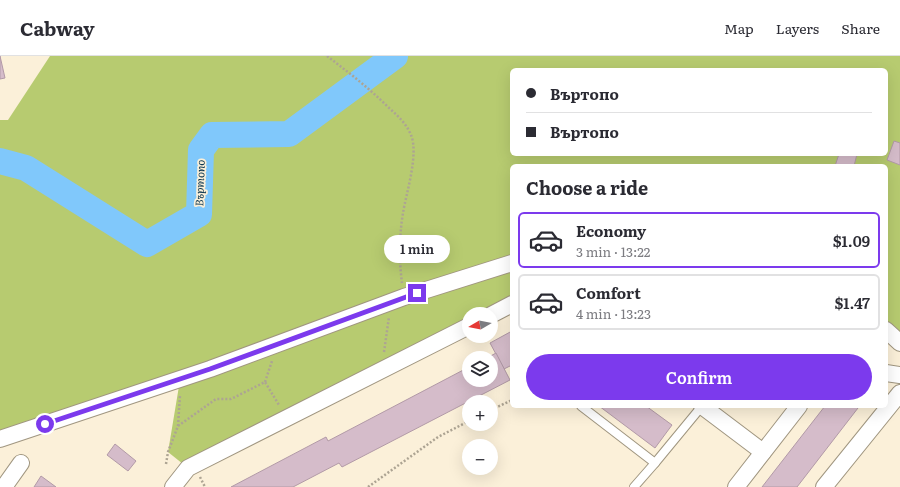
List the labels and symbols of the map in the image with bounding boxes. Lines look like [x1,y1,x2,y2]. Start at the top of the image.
water label: Въртопо [190,159,208,207]
callout: 1 min [384,235,450,263]
route end [408,284,426,302]
north arrow [462,307,498,343]
route start [36,415,54,433]

